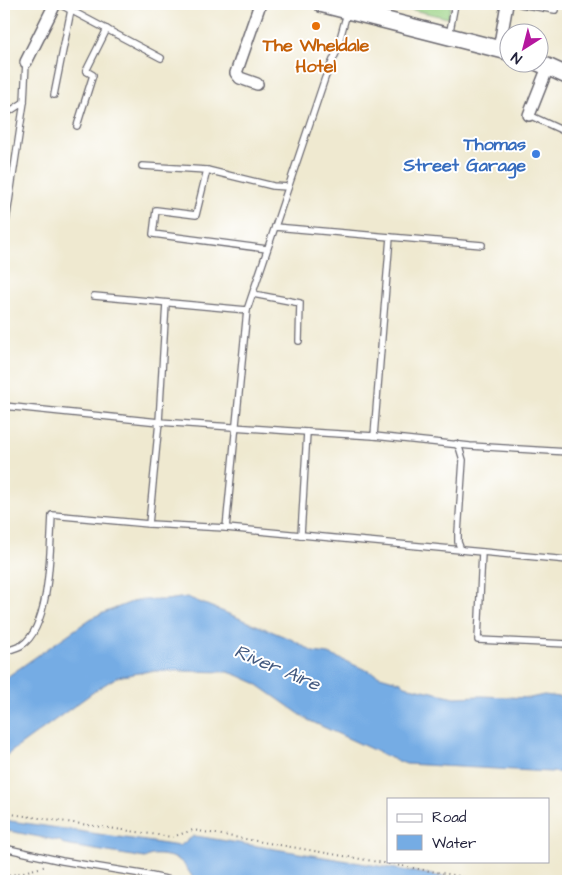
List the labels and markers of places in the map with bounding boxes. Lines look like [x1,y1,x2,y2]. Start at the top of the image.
marker: The Wheldale Hotel [310,20,322,32]
place label: The Wheldale Hotel [262,33,369,79]
place label: Thomas Street Garage [403,132,526,179]
marker: Thomas Street Garage [530,148,542,160]

